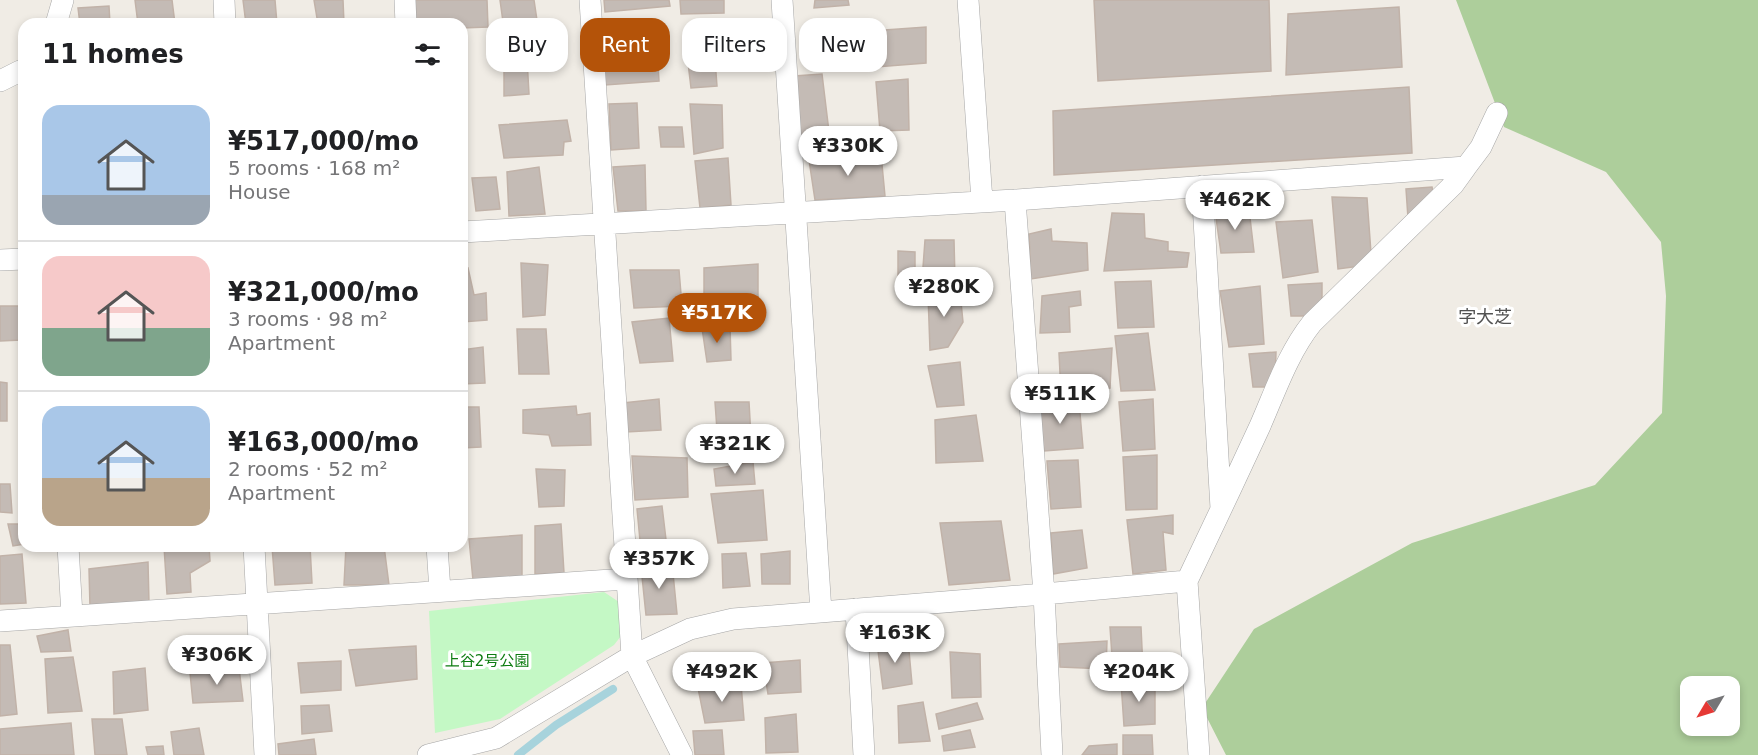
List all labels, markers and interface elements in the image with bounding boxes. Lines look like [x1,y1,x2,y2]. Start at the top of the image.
chip: Buy [486,18,568,72]
chip: Rent [580,18,670,72]
chip: Filters [682,18,787,72]
chip: New [799,18,887,72]
icon: filters [411,38,444,71]
text: 11 homes [42,39,184,69]
text: ¥517,000/mo [228,126,419,156]
pin: ¥330K [806,126,890,177]
icon: home [90,129,162,201]
text: ¥330K [812,133,884,157]
text: 5 rooms · 168 m² [228,156,400,180]
text: House [228,180,291,204]
pin: ¥462K [1193,180,1277,231]
text: ¥462K [1199,187,1271,211]
pin: ¥280K [902,267,986,318]
text: ¥280K [908,274,980,298]
text: ¥321,000/mo [228,277,419,307]
icon: home [90,280,162,352]
pin: ¥517K [675,293,759,344]
text: ¥517K [681,300,753,324]
district label: 字大芝 [1458,306,1512,327]
text: 3 rooms · 98 m² [228,307,388,331]
text: Apartment [228,331,335,355]
pin: ¥511K [1018,374,1102,425]
text: ¥511K [1024,381,1096,405]
pin: ¥321K [693,424,777,475]
text: ¥163,000/mo [228,427,419,457]
icon: home [90,430,162,502]
text: ¥321K [699,431,771,455]
text: 2 rooms · 52 m² [228,457,388,481]
text: Apartment [228,481,335,505]
pin: ¥357K [617,539,701,590]
text: ¥357K [623,546,695,570]
pin: ¥163K [853,613,937,664]
text: ¥163K [859,620,931,644]
pin: ¥306K [175,635,259,686]
text: ¥306K [181,642,253,666]
park label: 上谷2号公園 [445,652,529,670]
pin: ¥492K [680,652,764,703]
pin: ¥204K [1097,652,1181,703]
text: ¥492K [686,659,758,683]
text: ¥204K [1103,659,1175,683]
north arrow [1680,676,1740,736]
map controls [1680,676,1740,736]

